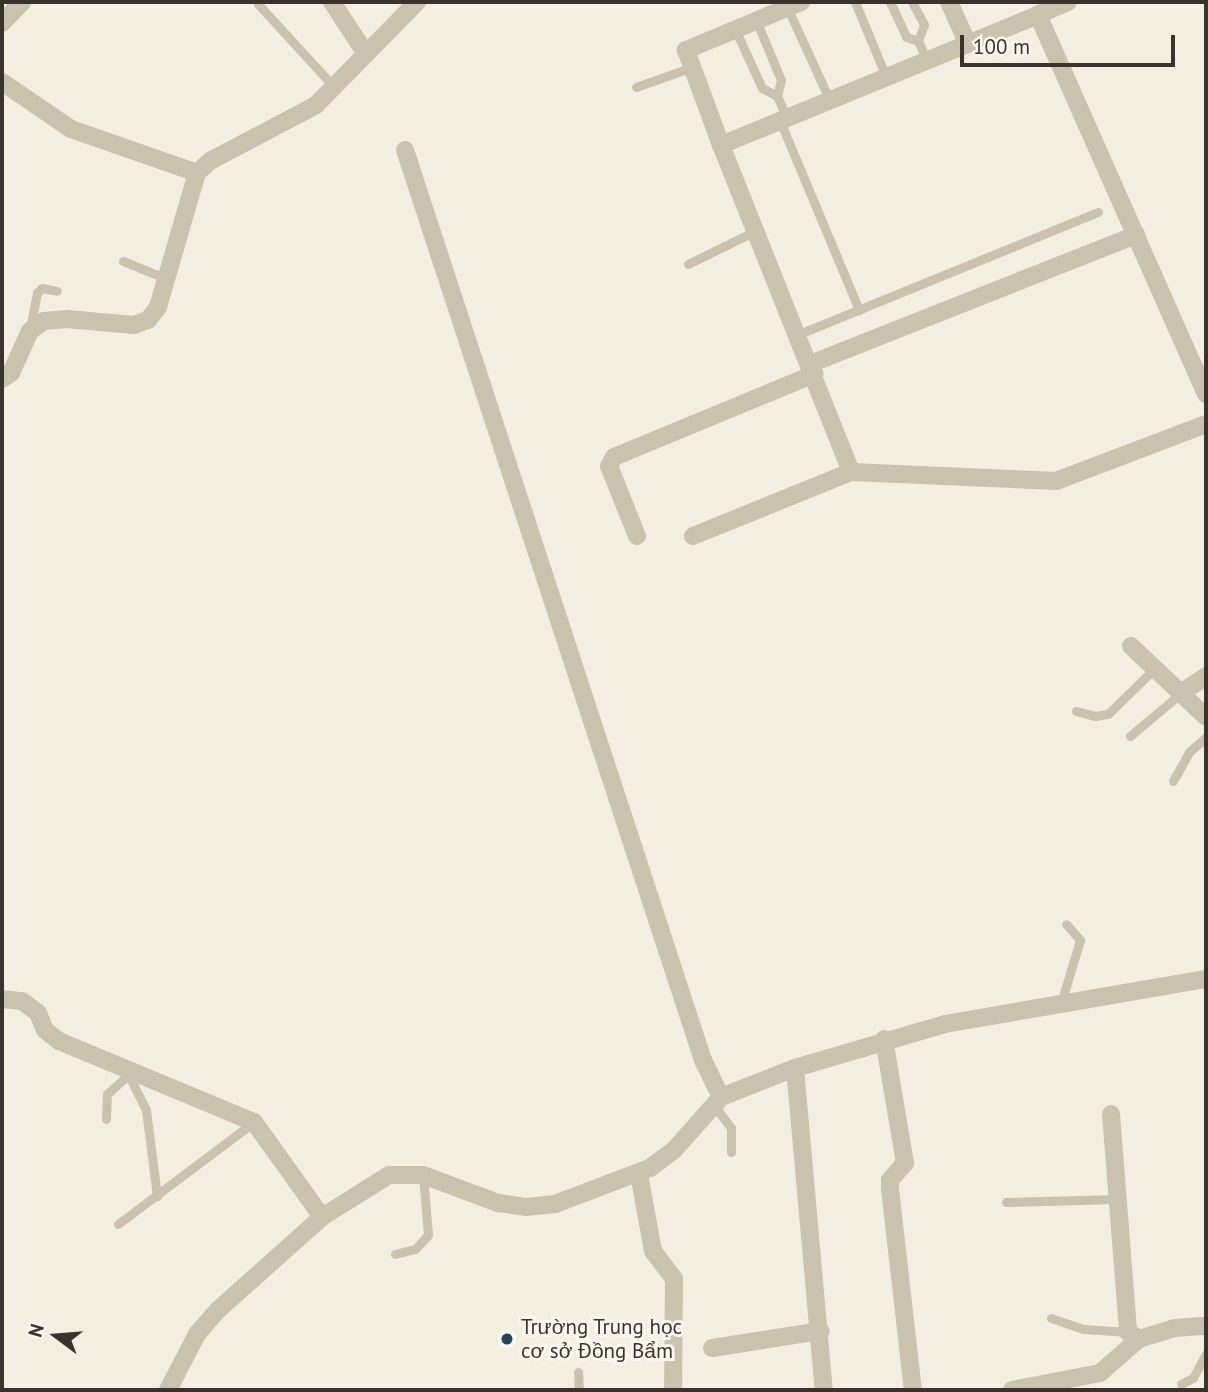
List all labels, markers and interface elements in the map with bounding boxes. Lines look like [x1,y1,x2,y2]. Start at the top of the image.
scale bar [963,21,1178,65]
text: 100 m [973,33,1030,60]
north arrow [21,1301,91,1371]
place label: Trường Trung học cơ sở Đồng Bẩm [521,1314,683,1364]
text: N [23,1321,49,1340]
marker: Trường Trung học cơ sở Đồng Bẩm [499,1331,515,1347]

